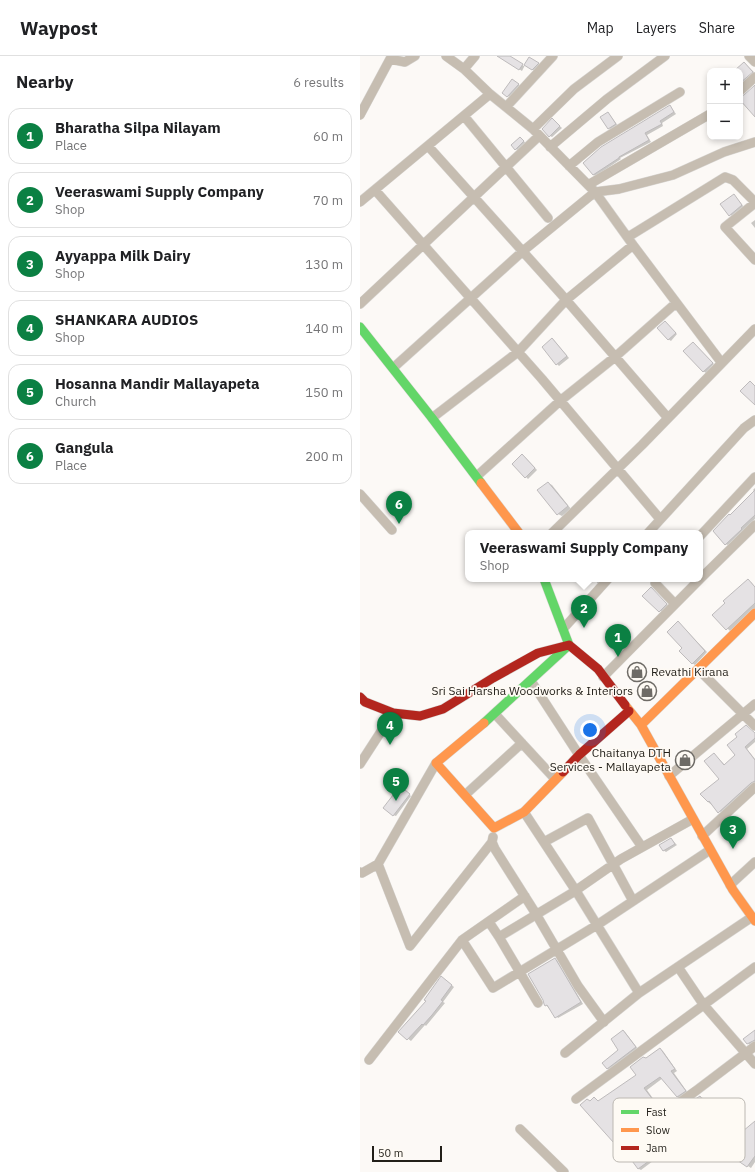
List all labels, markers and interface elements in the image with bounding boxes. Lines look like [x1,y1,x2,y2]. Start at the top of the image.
text: Waypost [20,16,98,40]
text: Map [587,19,614,37]
text: Layers [636,19,677,37]
text: Share [699,19,735,37]
map controls [707,68,743,140]
button: + [707,68,743,104]
text: Nearby [16,71,74,93]
text: 6 results [293,74,344,91]
button: − [707,104,743,140]
text: Bharatha Silpa Nilayam [55,118,221,137]
text: 1 [26,128,34,145]
text: 60 m [313,128,343,145]
text: Place [55,137,87,154]
text: Veeraswami Supply Company [55,182,264,201]
text: 2 [26,192,34,209]
text: 70 m [313,192,343,209]
text: Shop [55,201,85,218]
text: Ayyappa Milk Dairy [55,246,190,265]
text: 3 [26,256,34,273]
text: 130 m [305,256,343,273]
text: Shop [55,265,85,282]
text: SHANKARA AUDIOS [55,310,198,329]
text: 4 [26,320,34,337]
text: 140 m [305,320,343,337]
text: Shop [55,329,85,346]
text: Hosanna Mandir Mallayapeta [55,374,260,393]
text: 5 [26,384,34,401]
text: 150 m [305,384,343,401]
text: Church [55,393,96,410]
text: Gangula [55,438,114,457]
text: 6 [26,448,34,465]
text: 200 m [305,448,343,465]
text: Place [55,457,87,474]
pin: 6 [386,491,412,524]
popup [465,530,703,582]
text: Veeraswami Supply Company [480,538,688,557]
text: Shop [480,557,509,574]
pin: 2 [571,595,597,628]
pin: 1 [605,624,631,657]
shop icon: Revathi Kirana [626,661,648,683]
place label: Revathi Kirana [651,664,729,679]
shop icon: Sri Sai Harsha Woodworks & Interiors [636,680,658,702]
place label: Sri Sai Harsha Woodworks & Interiors [431,683,633,698]
pin: 4 [377,712,403,745]
your location [580,720,600,740]
place label: Chaitanya DTH Services - Mallayapeta [550,745,672,774]
shop icon: Chaitanya DTH Services - Mallayapeta [674,749,696,771]
pin: 5 [383,768,409,801]
pin: 3 [720,816,746,849]
legend [613,1098,745,1162]
text: Fast [646,1105,667,1119]
text: Slow [646,1123,670,1137]
text: Jam [646,1141,667,1155]
scale bar [372,1144,442,1163]
text: 50 m [378,1146,403,1160]

